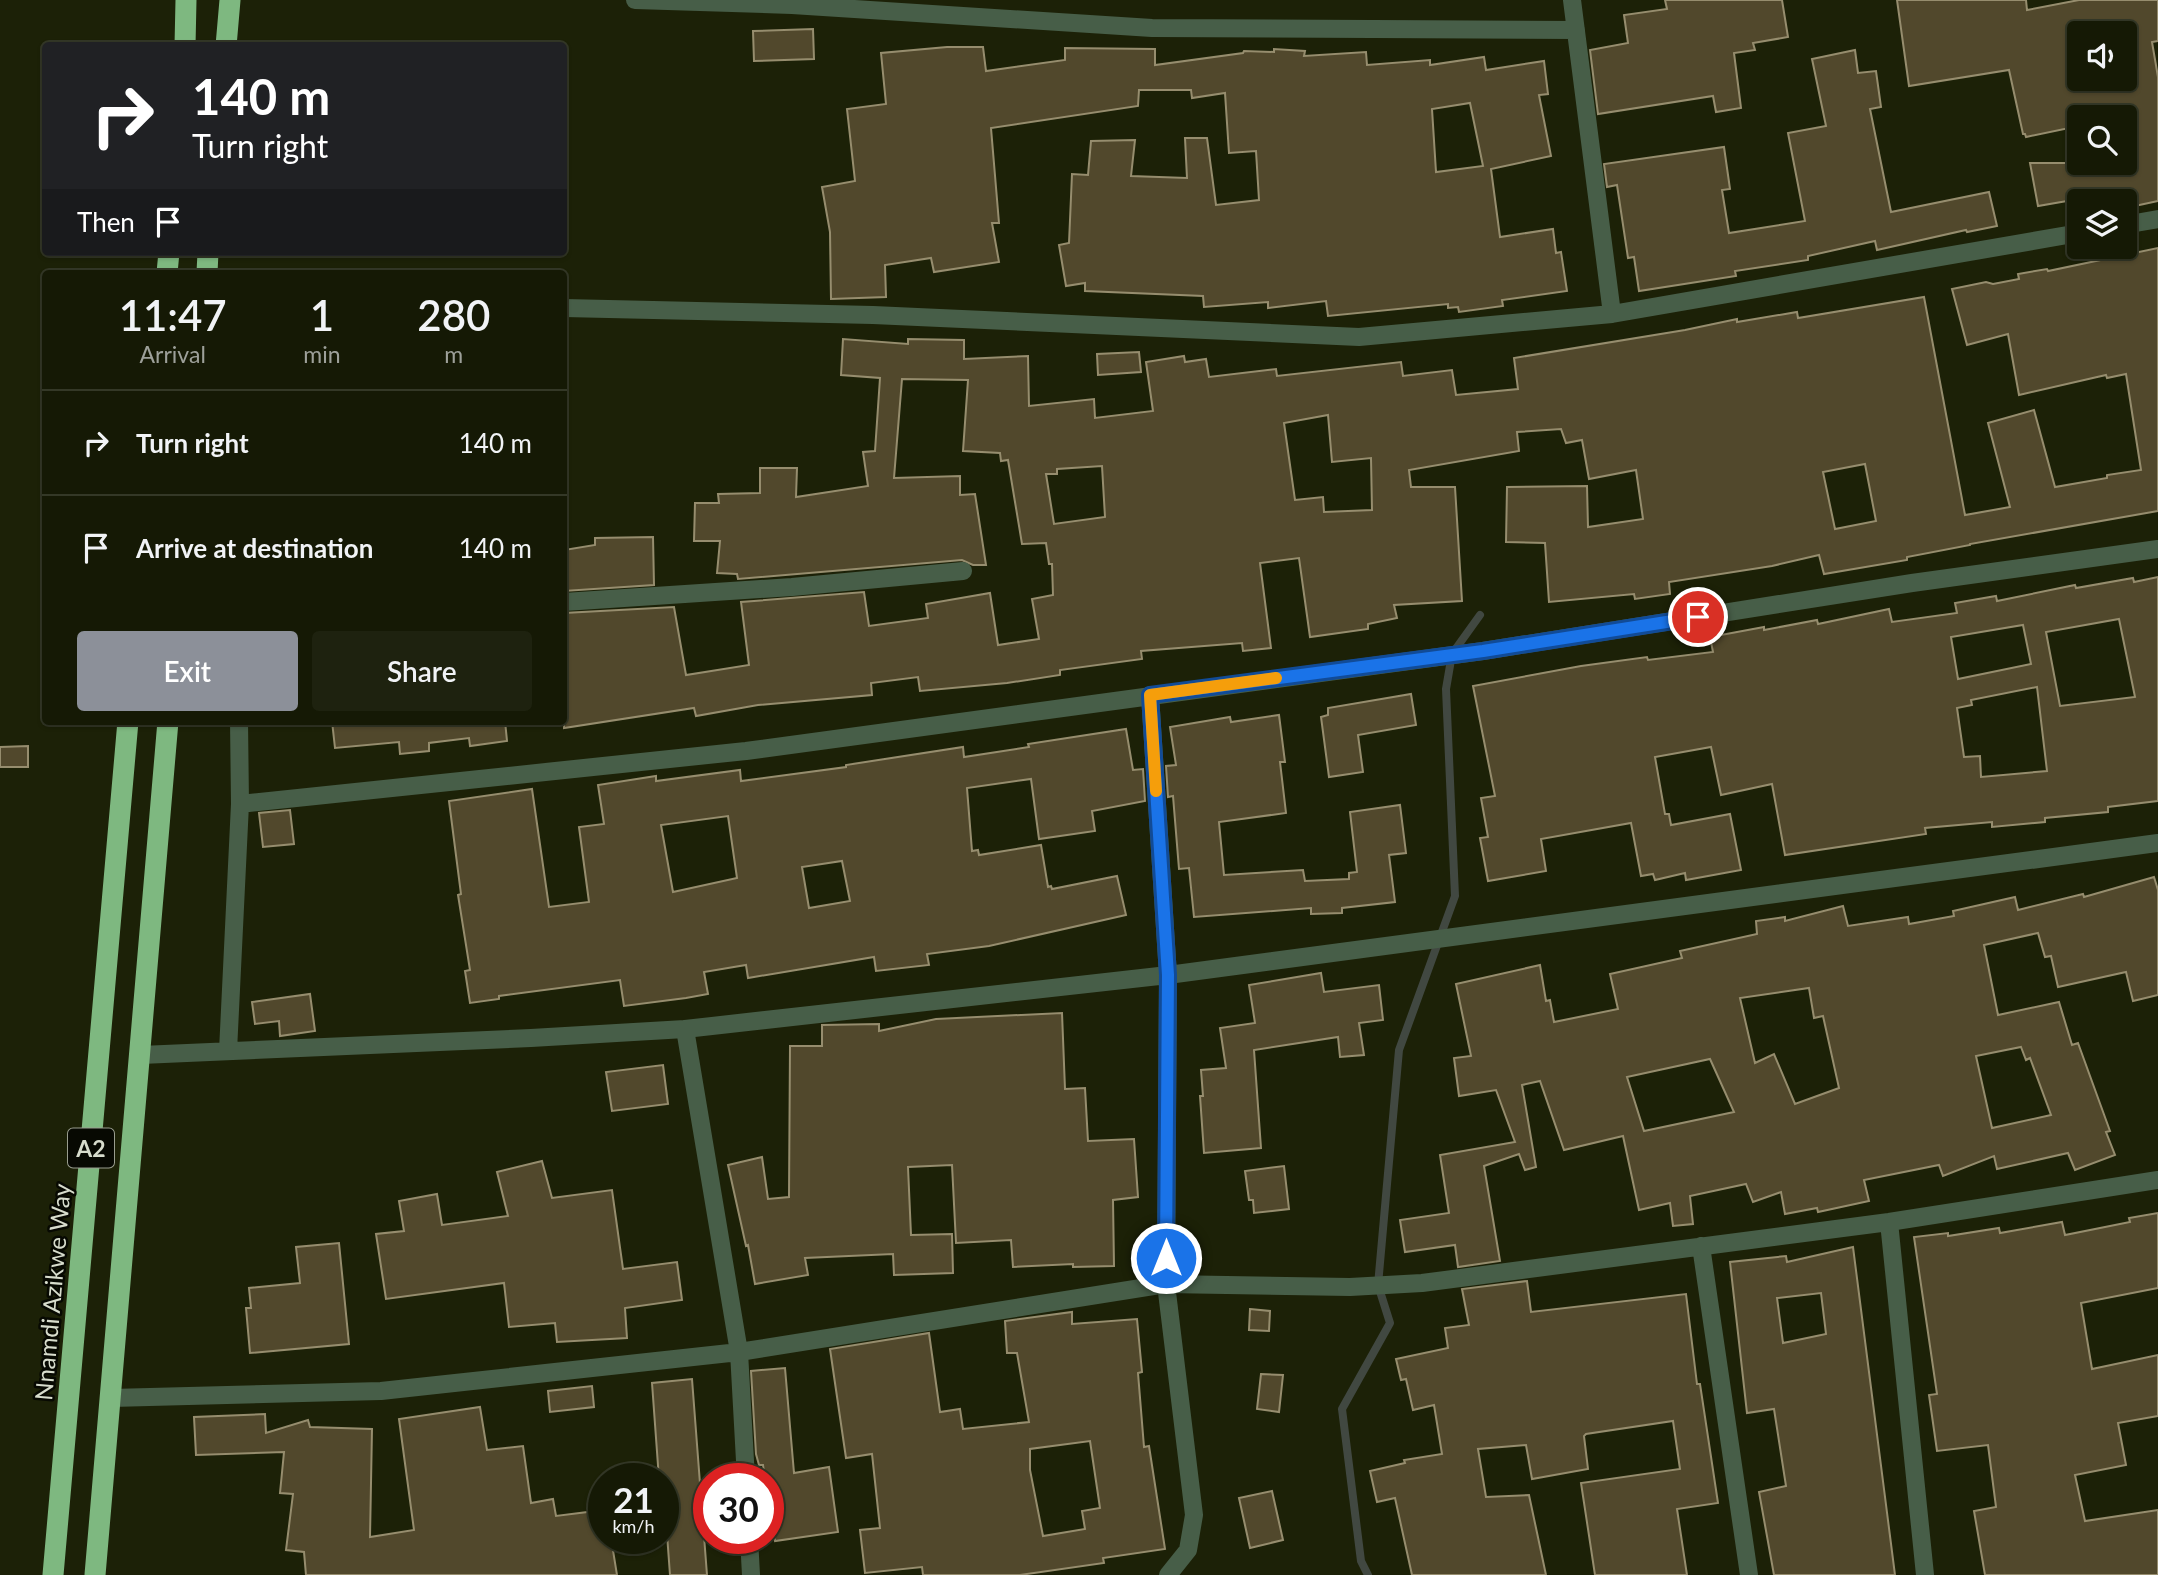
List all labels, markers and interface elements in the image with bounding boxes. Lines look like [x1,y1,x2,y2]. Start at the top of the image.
map controls [2067,21,2137,259]
button: sound [2067,21,2137,91]
text: 140 m [192,67,330,125]
icon: right [77,70,168,161]
button: search [2067,105,2137,175]
text: Turn right [192,126,328,165]
button: layers [2067,189,2137,259]
icon: arrive [149,203,187,241]
text: Then [77,206,135,238]
text: 11:47 [119,290,227,340]
text: 1 [310,290,334,340]
text: 280 [417,290,490,340]
text: Arrival [140,340,206,368]
text: min [303,340,341,368]
text: m [444,340,463,368]
icon: right [77,424,115,462]
text: Turn right [136,427,249,459]
text: 140 m [459,427,532,459]
icon: arrive [77,529,115,567]
text: Arrive at destination [136,532,373,564]
text: 140 m [459,532,532,564]
pin [1668,587,1728,647]
icon: arrive [1679,598,1717,636]
button: Exit [77,631,298,711]
button: Share [312,631,532,711]
road number: A2 [68,1128,114,1168]
street label: Nnamdi Azikwe Way [28,1182,76,1402]
position arrow [1129,1221,1203,1295]
speed limit sign: 30 [693,1463,784,1554]
text: 21 [613,1478,654,1520]
text: km/h [612,1515,655,1537]

